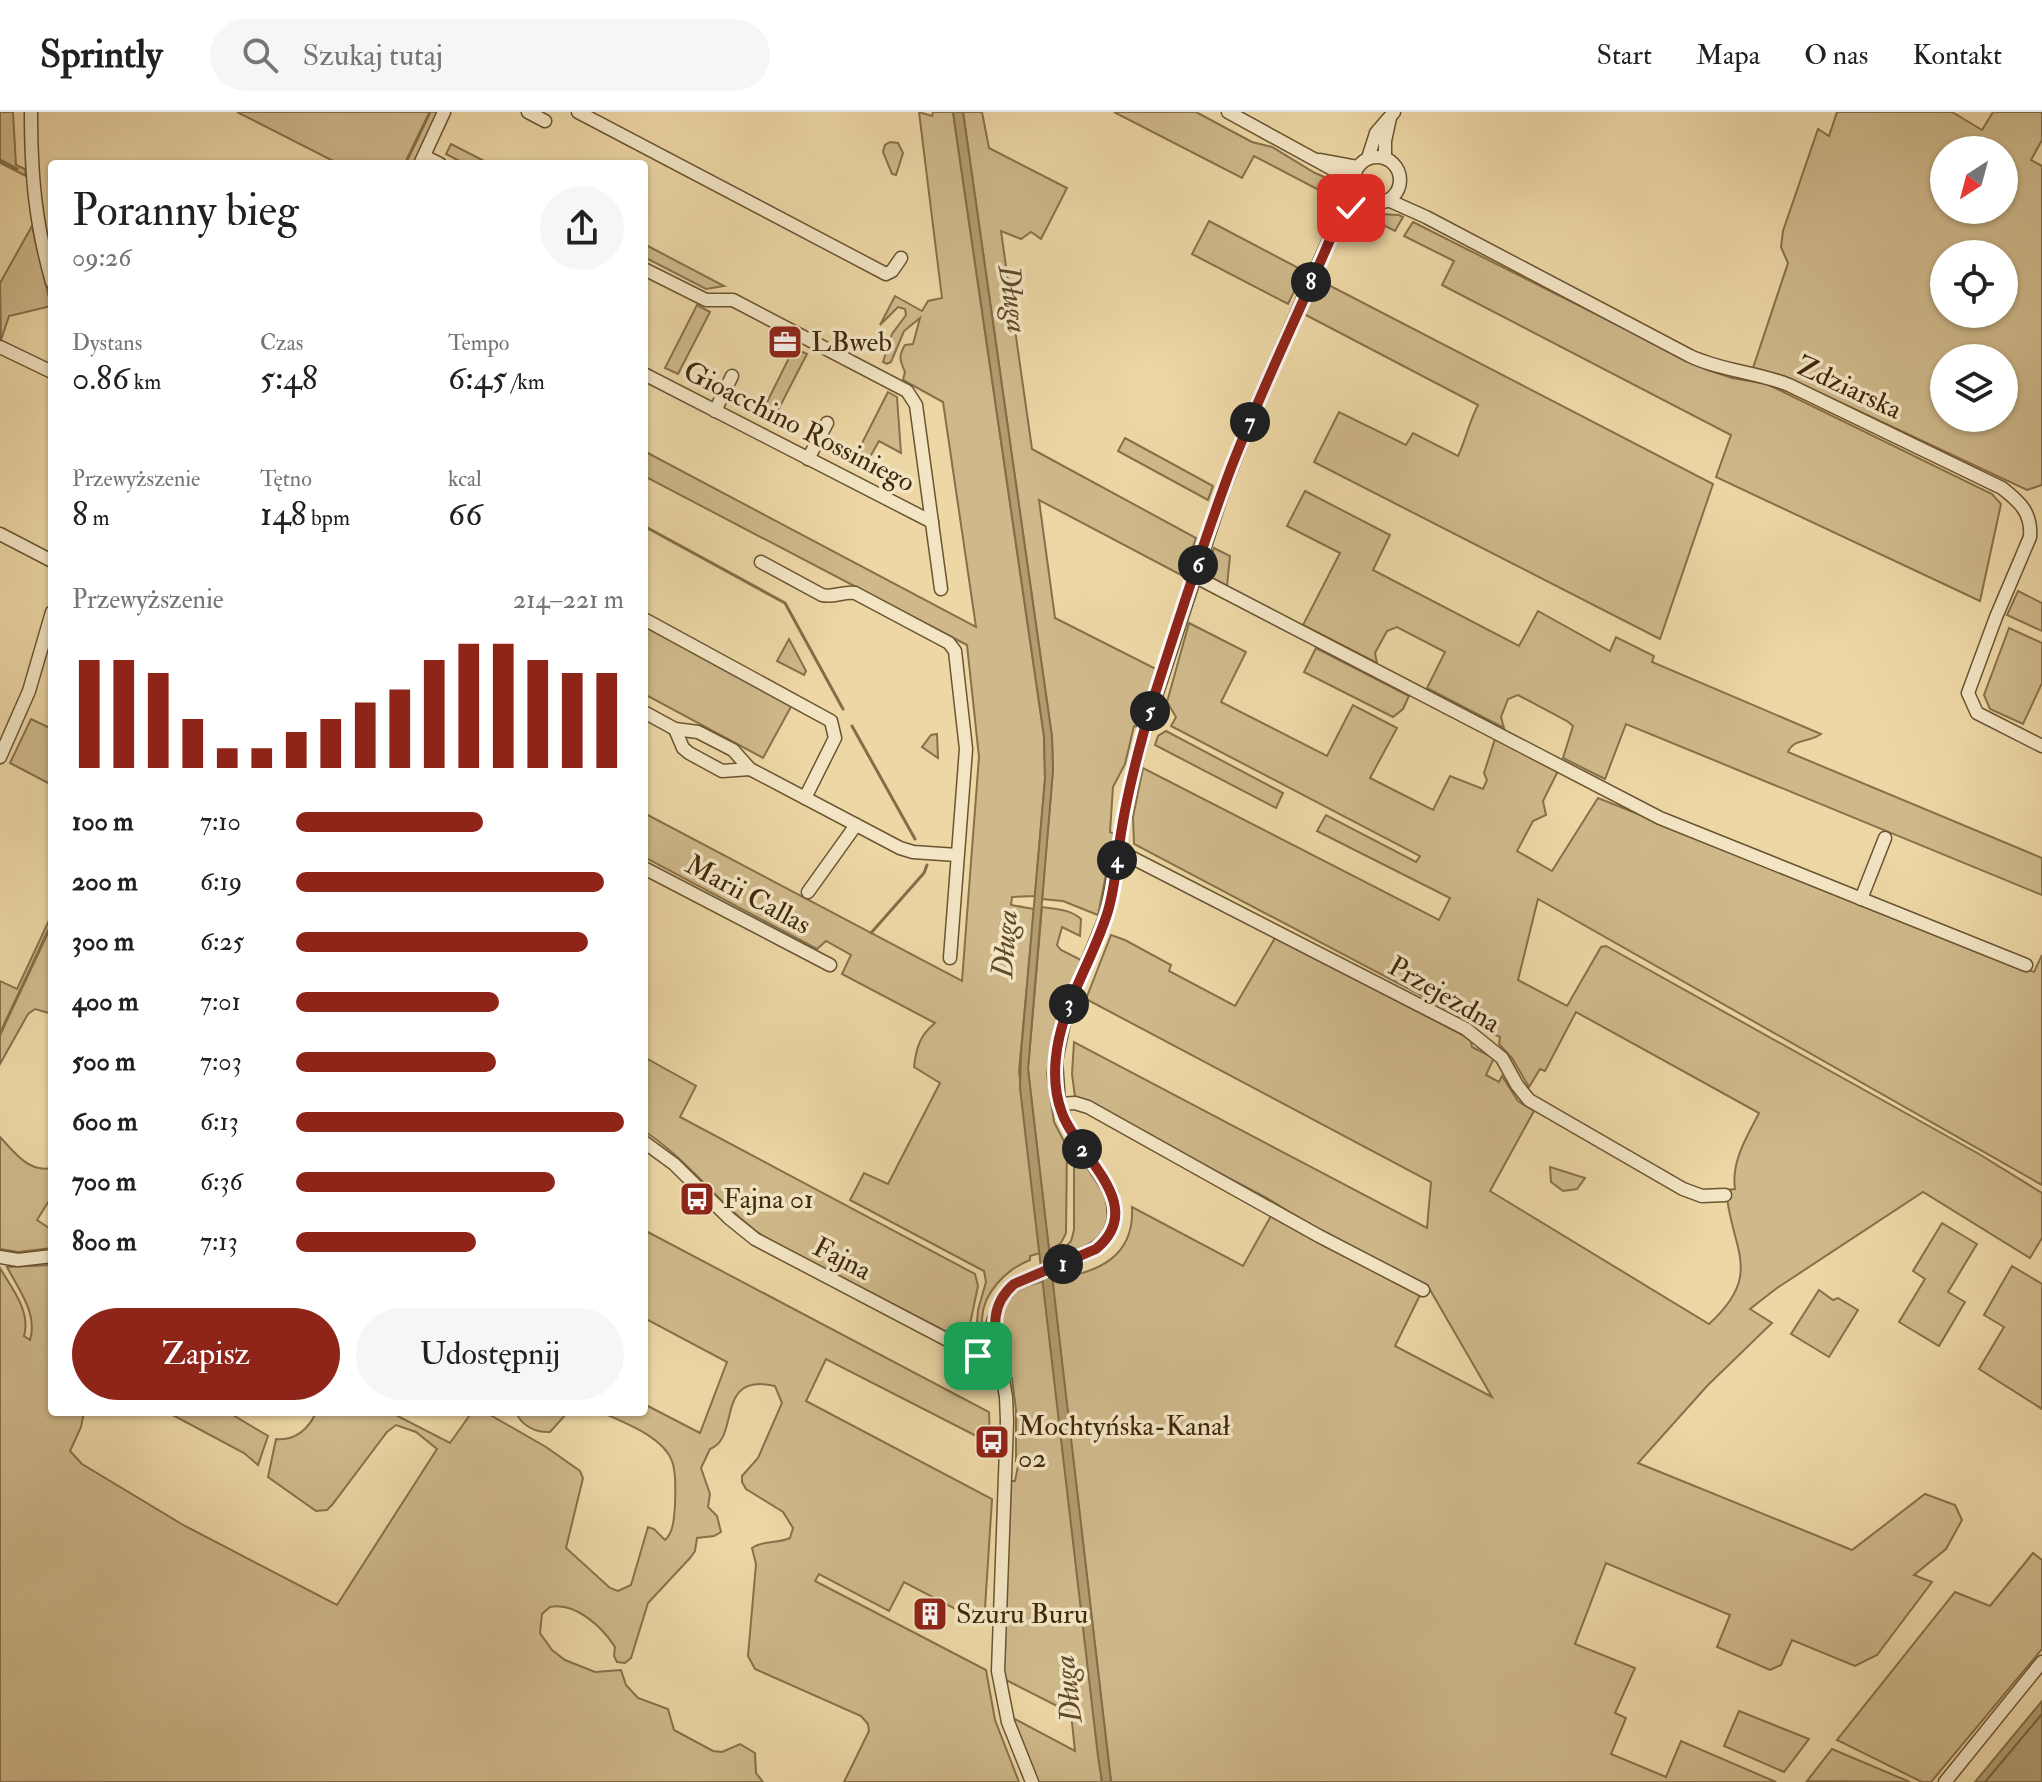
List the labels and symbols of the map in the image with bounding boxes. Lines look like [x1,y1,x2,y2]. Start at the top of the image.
north arrow [1930,136,2018,224]
pin [1317,174,1385,242]
water label: Długa [990,262,1036,335]
pin: 8 [1291,262,1331,302]
office icon: LBweb [766,323,804,361]
place label: LBweb [811,325,892,360]
street label: Zdziarska [1791,348,1908,428]
street label: Gioacchino Rossiniego [678,354,920,500]
pin: 7 [1230,402,1270,442]
pin: 6 [1178,545,1218,585]
pin: 5 [1130,691,1170,731]
pin: 4 [1097,840,1137,880]
street label: Marii Callas [679,847,817,943]
water label: Długa [984,909,1026,980]
street label: Przejezdna [1382,949,1507,1041]
pin: 3 [1049,984,1089,1024]
pin: 2 [1062,1129,1102,1169]
bus stop icon: Fajna 01 [678,1180,716,1218]
place label: Fajna 01 [723,1182,814,1217]
street label: Fajna [807,1230,877,1289]
pin: 1 [1043,1244,1083,1284]
pin [944,1322,1012,1390]
place label: Mochtyńska-Kanał 02 [1018,1409,1231,1476]
bus stop icon: Mochtyńska-Kanał 02 [973,1423,1011,1461]
building icon: Szuru Buru [911,1595,949,1633]
place label: Szuru Buru [956,1597,1088,1632]
water label: Długa [1045,1653,1091,1726]

